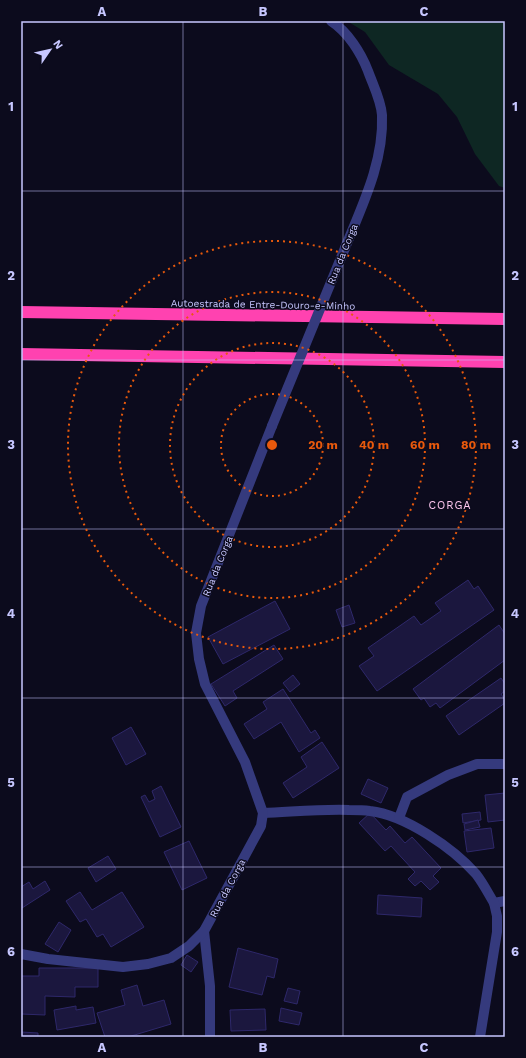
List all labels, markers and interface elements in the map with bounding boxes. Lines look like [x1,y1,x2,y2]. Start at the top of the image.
text: A [98,4,107,19]
text: B [259,4,268,19]
text: C [420,4,429,19]
north arrow [30,30,70,70]
text: N [50,38,66,52]
text: 1 [8,99,14,114]
text: 1 [512,99,518,114]
street label: Rua da Corga [325,222,360,286]
text: 2 [7,268,15,283]
text: 2 [511,268,519,283]
street label: Autoestrada de Entre-Douro-e-Minho [171,297,355,312]
text: 3 [7,437,15,452]
text: 3 [511,437,519,452]
centre of rings [265,438,279,452]
text: 20 m [308,438,338,452]
text: 40 m [359,438,389,452]
text: 60 m [410,438,440,452]
text: 80 m [461,438,491,452]
district label: CORGA [428,499,472,512]
street label: Rua da Corga [200,534,235,598]
text: 4 [7,606,16,621]
text: 4 [511,606,520,621]
text: 5 [7,775,15,790]
text: 5 [511,775,519,790]
street label: Rua da Corga [207,857,248,919]
text: 6 [7,944,15,959]
text: 6 [511,944,519,959]
text: A [98,1040,107,1055]
text: B [259,1040,268,1055]
text: C [420,1040,429,1055]

